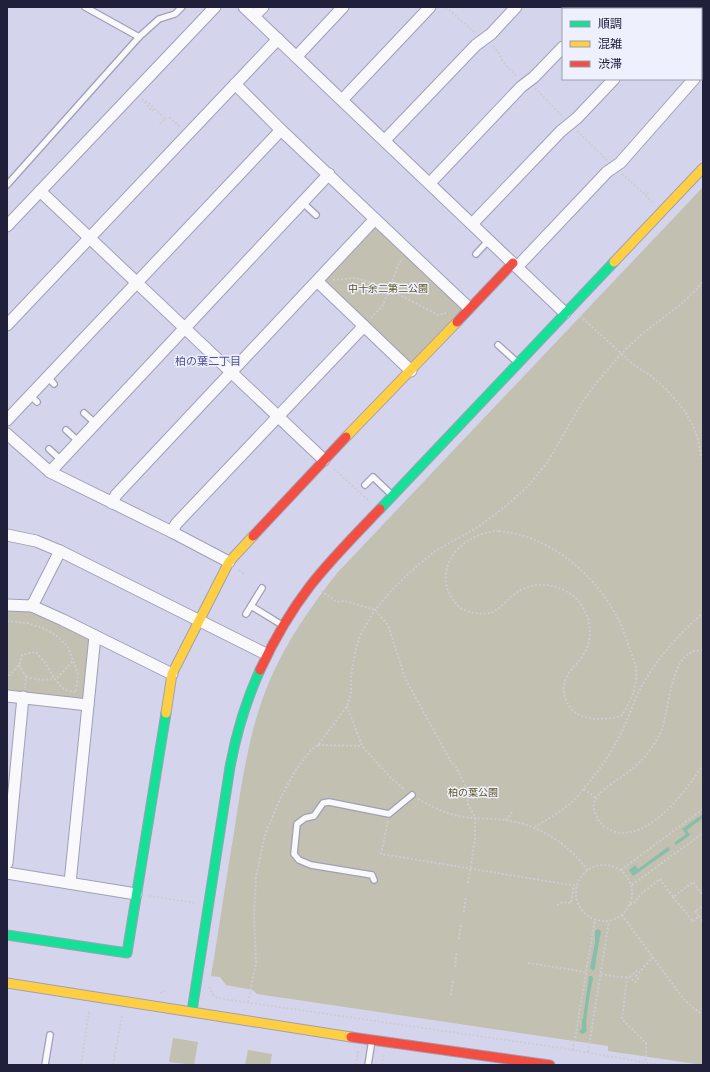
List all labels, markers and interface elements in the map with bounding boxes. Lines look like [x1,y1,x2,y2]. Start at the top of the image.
legend [562,8,702,80]
text: 順調 [598,17,622,32]
text: 混雑 [598,37,622,52]
text: 渋滞 [598,57,622,72]
park label: 中十余二第二公園 [348,283,428,295]
district label: 柏の葉二丁目 [175,355,241,368]
park label: 柏の葉公園 [448,787,498,799]

